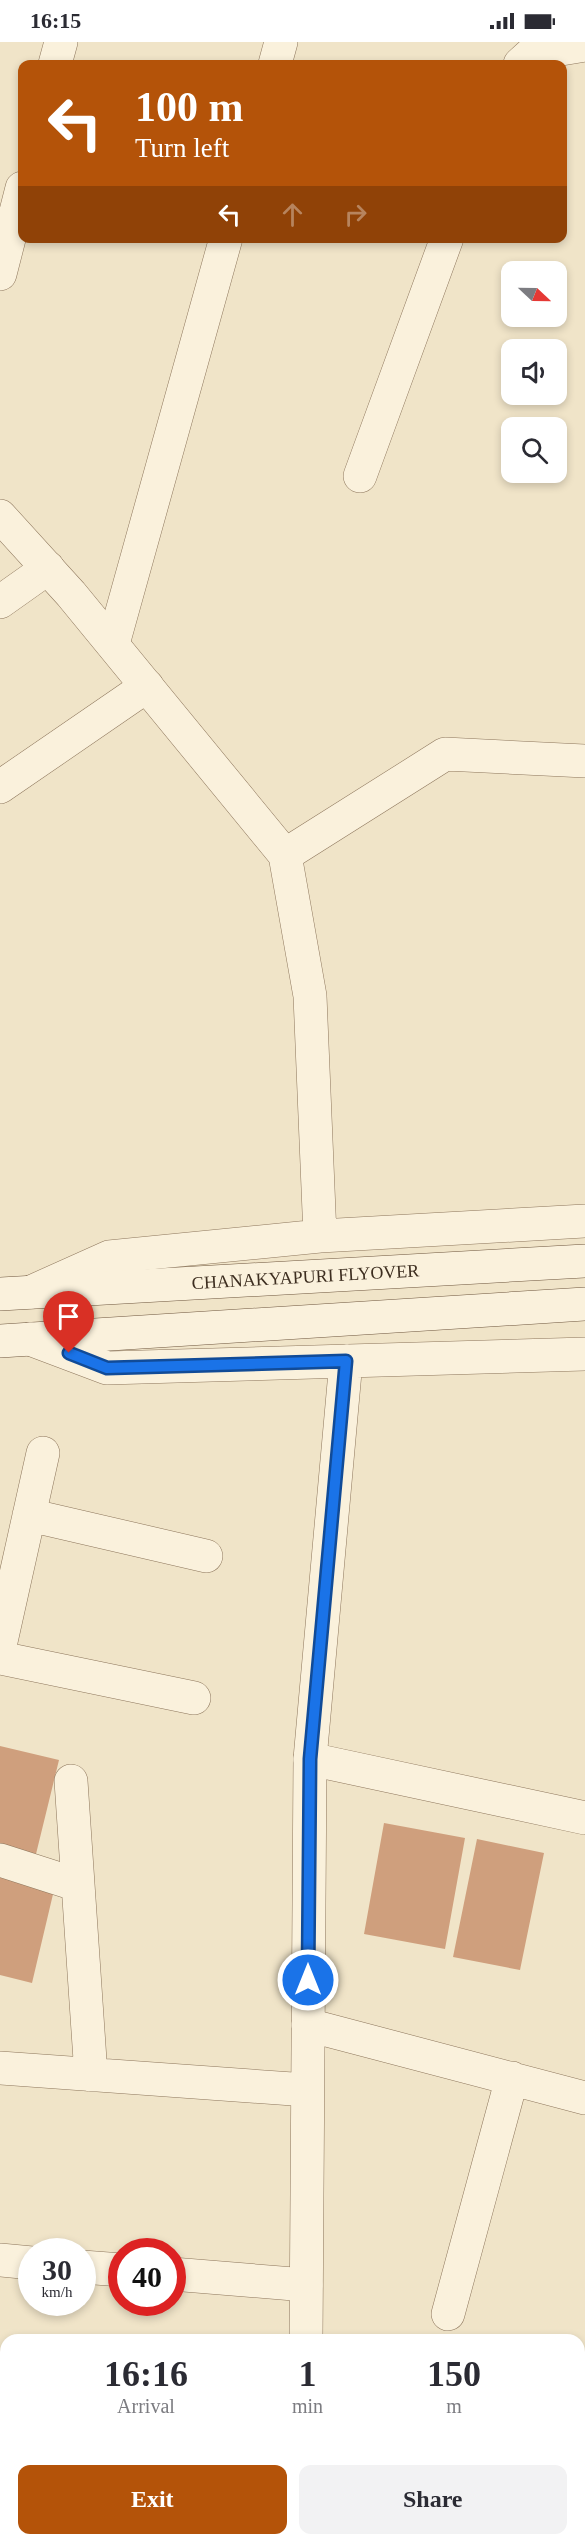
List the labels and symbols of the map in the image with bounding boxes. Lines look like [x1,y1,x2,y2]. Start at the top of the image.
north arrow [501,261,567,327]
street label: CHANAKYAPURI FLYOVER [191,1260,420,1293]
pin [43,1291,94,1353]
position arrow [276,1948,340,2012]
speed limit sign: 40 [108,2238,186,2316]

